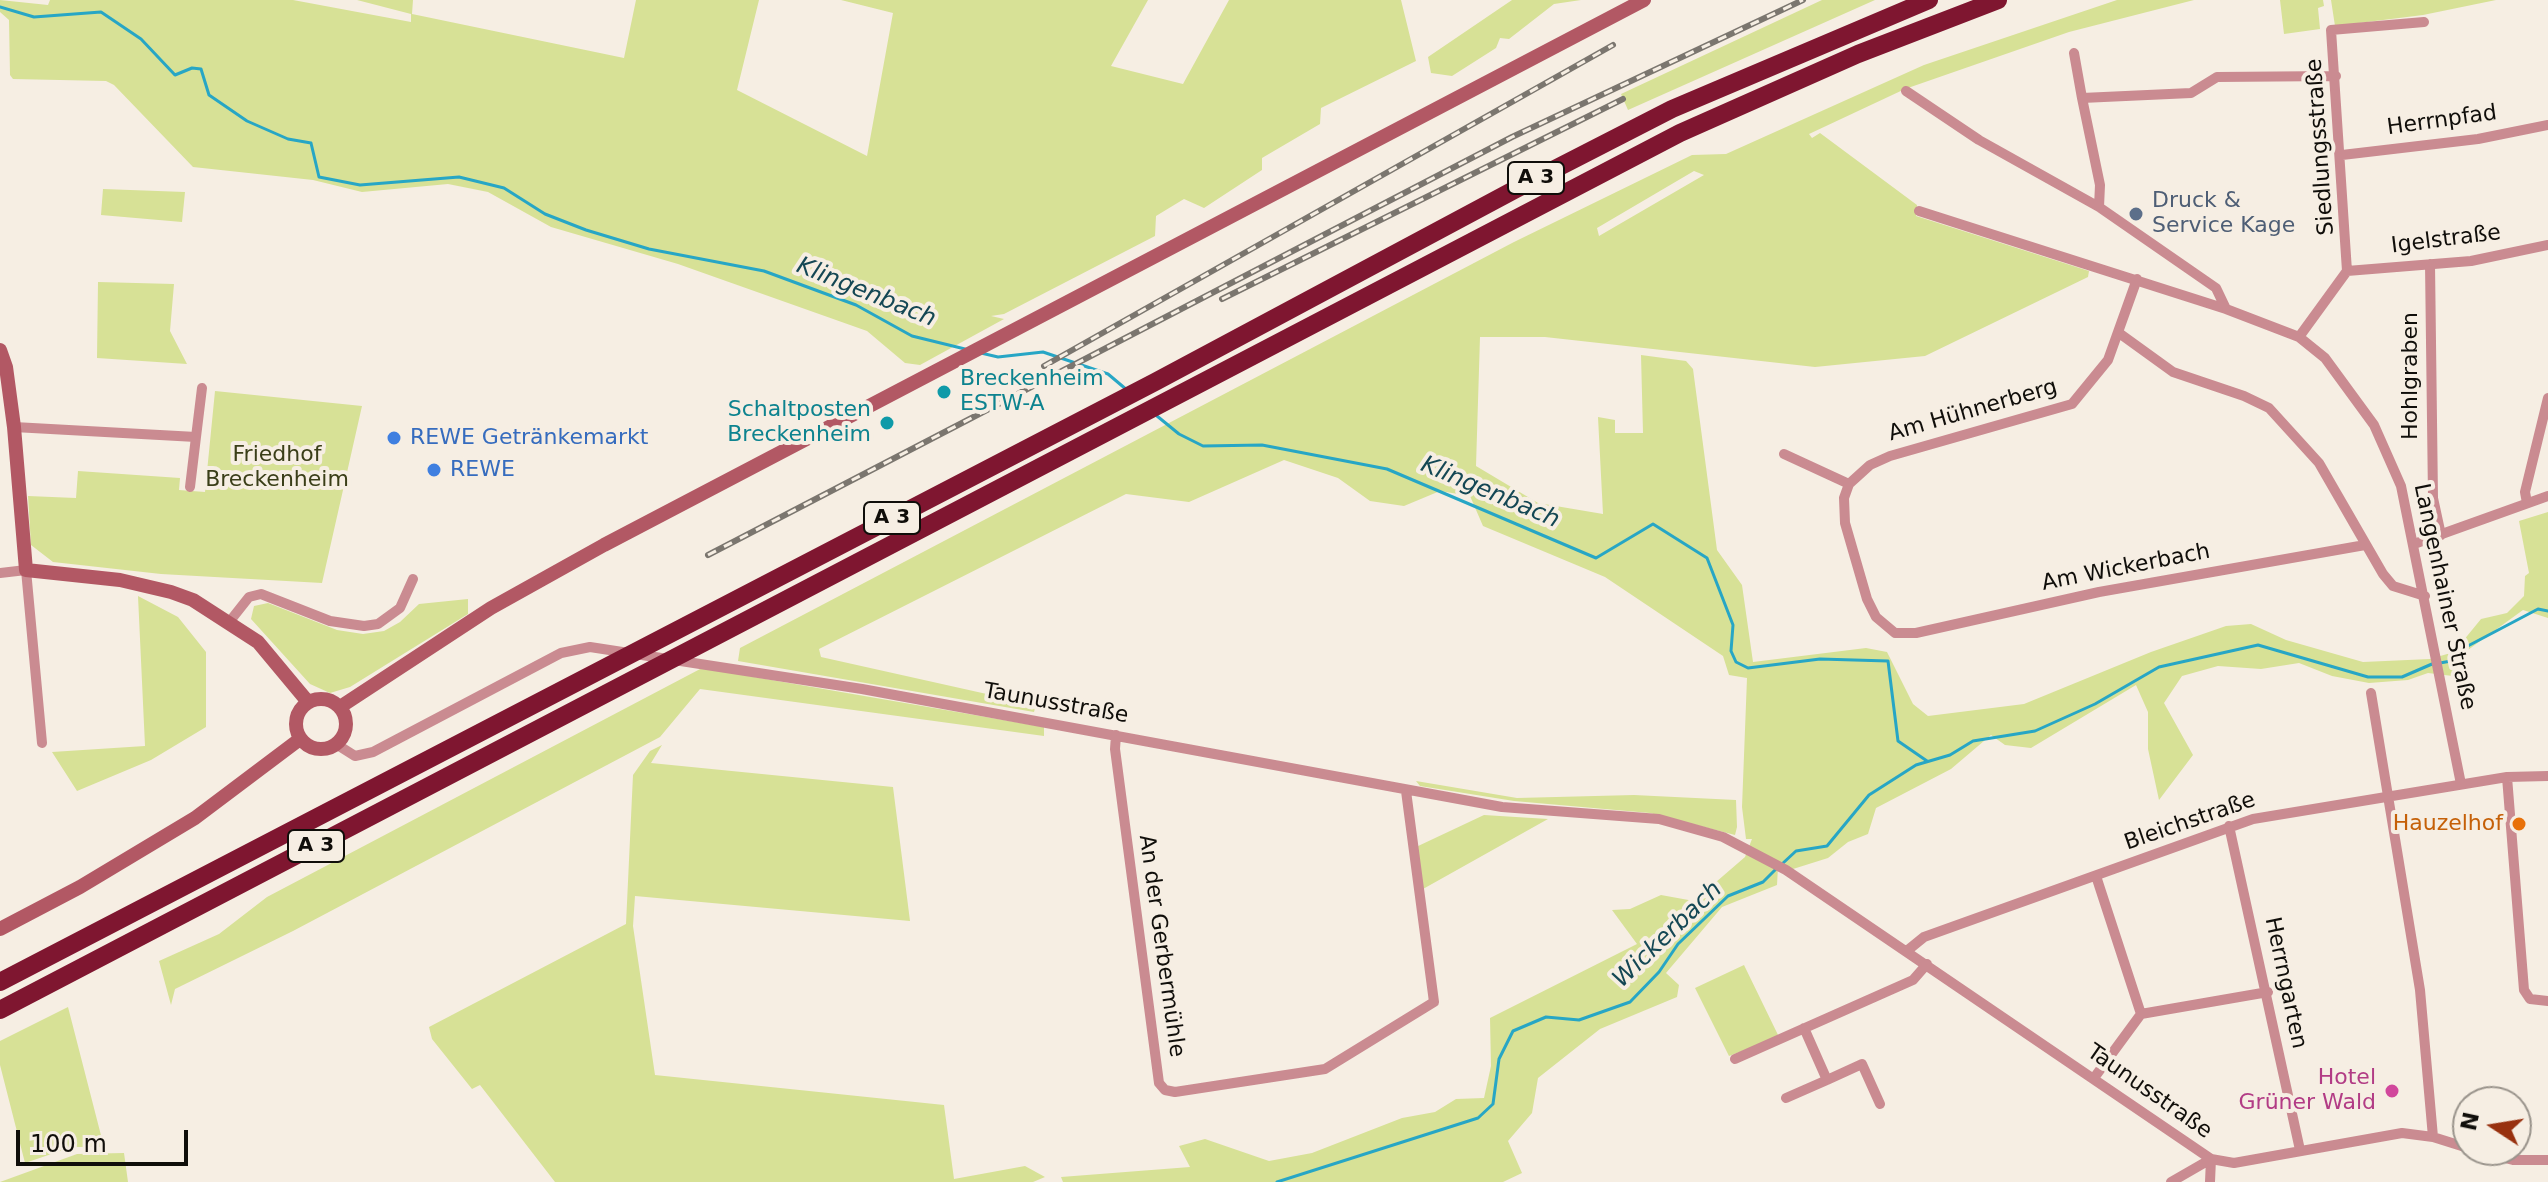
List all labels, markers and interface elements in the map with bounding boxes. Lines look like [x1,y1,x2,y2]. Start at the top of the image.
street label: Siedlungsstraße [2302,58,2340,236]
street label: Herrnpfad [2385,100,2499,142]
road number: A 3 [1508,162,1564,194]
place label: Druck & Service Kage [2152,188,2295,240]
marker: Druck & Service Kage [2127,205,2145,223]
street label: Igelstraße [2390,220,2502,260]
water label: Klingenbach [792,252,940,334]
street label: Hohlgraben [2398,312,2424,440]
place label: Breckenheim ESTW-A [960,366,1104,418]
street label: Am Hühnerberg [1885,374,2061,448]
marker: Breckenheim ESTW-A [935,383,953,401]
place label: Schaltposten Breckenheim [727,397,871,448]
marker: Schaltposten Breckenheim [878,414,896,432]
place label: REWE Getränkemarkt [410,425,648,451]
marker: REWE Getränkemarkt [385,429,403,447]
park label: Friedhof Breckenheim [205,442,349,494]
water label: Klingenbach [1416,451,1564,535]
place label: REWE [450,457,515,483]
marker: REWE [425,461,443,479]
street label: Langenhainer Straße [2407,481,2481,713]
road number: A 3 [864,502,920,534]
street label: Am Wickerbach [2040,539,2212,597]
street label: Taunusstraße [982,678,1130,730]
street label: Bleichstraße [2121,787,2259,857]
place label: Hauzelhof [2393,811,2503,837]
marker: Hauzelhof [2510,815,2528,833]
road number: A 3 [288,830,344,862]
street label: An der Gerbermühle [1132,833,1190,1059]
water label: Wickerbach [1607,876,1729,994]
street label: Herrngarten [2258,915,2312,1051]
street label: Taunusstraße [2081,1039,2217,1145]
place label: Hotel Grüner Wald [2239,1065,2376,1116]
marker: Hotel Grüner Wald [2383,1082,2401,1100]
north arrow [2452,1086,2532,1166]
text: N [2456,1110,2484,1133]
scale bar [20,1114,192,1164]
text: 100 m [30,1130,107,1158]

